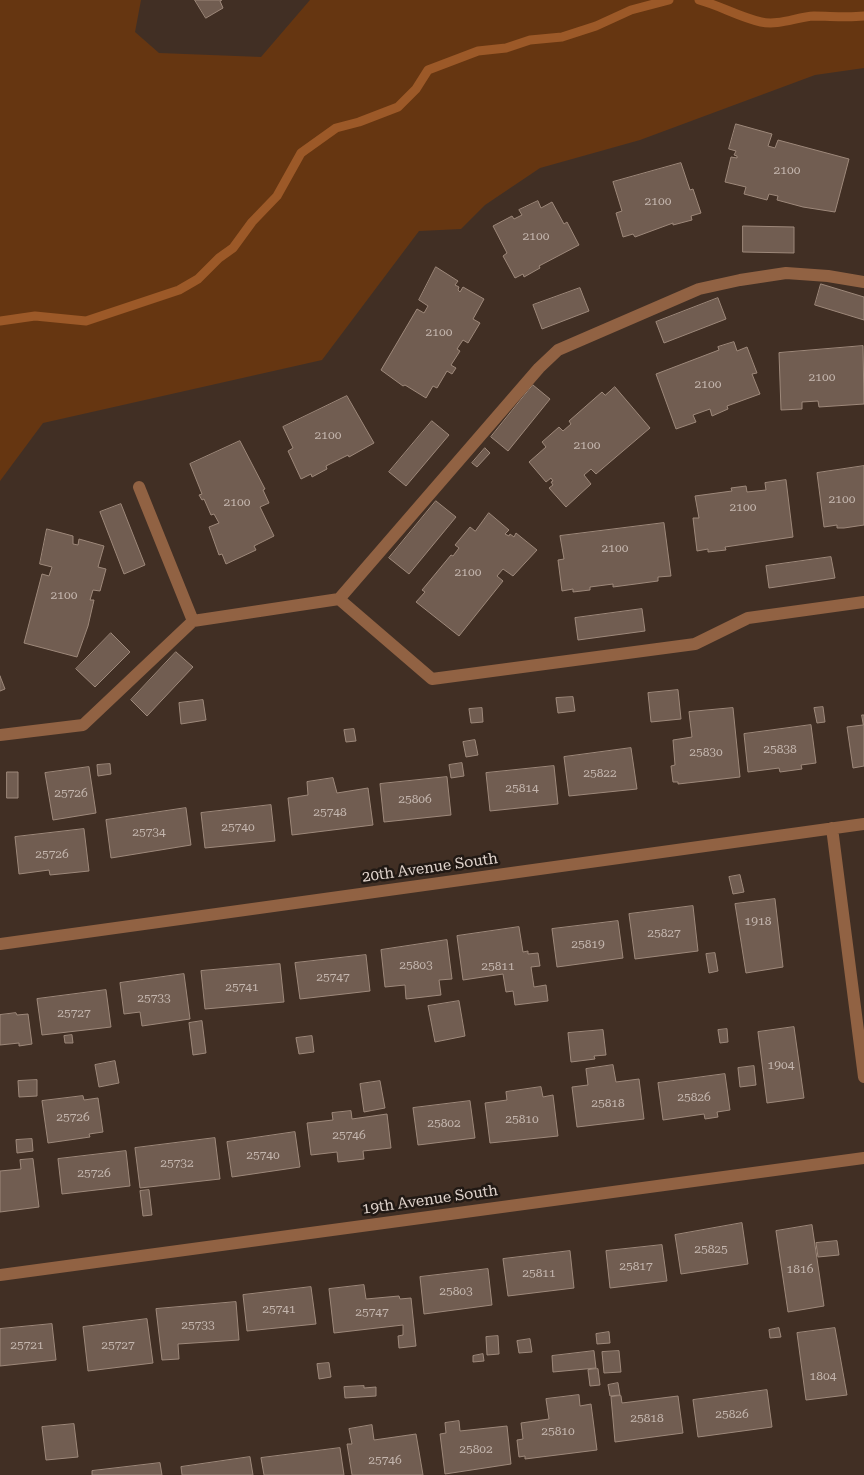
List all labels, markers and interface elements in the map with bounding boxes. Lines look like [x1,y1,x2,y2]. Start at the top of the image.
house number: 2100 [774,163,800,177]
house number: 2100 [645,194,671,208]
house number: 2100 [523,229,549,243]
house number: 2100 [426,325,452,339]
house number: 2100 [809,370,835,384]
house number: 2100 [695,377,721,391]
house number: 2100 [315,428,341,442]
house number: 2100 [574,438,600,452]
house number: 2100 [829,492,855,506]
house number: 2100 [224,495,250,509]
house number: 2100 [730,500,756,514]
house number: 2100 [602,541,628,555]
house number: 2100 [455,565,481,579]
house number: 2100 [51,588,77,602]
house number: 25838 [763,742,797,756]
house number: 25830 [689,745,723,759]
house number: 25822 [583,766,617,780]
house number: 25814 [505,781,539,795]
house number: 25726 [54,786,88,800]
house number: 25806 [398,792,432,806]
house number: 25748 [313,805,347,819]
house number: 25740 [221,820,255,834]
house number: 25734 [132,825,166,839]
house number: 25726 [35,847,69,861]
street label: 20th Avenue South [361,850,499,886]
house number: 1918 [745,914,771,928]
house number: 25827 [647,926,681,940]
house number: 25819 [571,937,605,951]
house number: 25803 [399,958,433,972]
house number: 25811 [481,959,515,973]
house number: 25747 [316,970,350,984]
house number: 25741 [225,980,259,994]
house number: 25733 [137,991,171,1005]
house number: 25727 [57,1006,91,1020]
house number: 1904 [768,1058,794,1072]
house number: 25826 [677,1090,711,1104]
house number: 25818 [591,1096,625,1110]
house number: 25726 [56,1110,90,1124]
house number: 25810 [505,1112,539,1126]
house number: 25802 [427,1116,461,1130]
house number: 25746 [332,1128,366,1142]
house number: 25740 [246,1148,280,1162]
house number: 25732 [160,1156,194,1170]
house number: 25726 [77,1166,111,1180]
street label: 19th Avenue South [361,1182,499,1218]
house number: 25825 [694,1242,728,1256]
house number: 25817 [619,1259,653,1273]
house number: 1816 [787,1262,813,1276]
house number: 25811 [522,1266,556,1280]
house number: 25803 [439,1284,473,1298]
house number: 25741 [262,1302,296,1316]
house number: 25747 [355,1305,389,1319]
house number: 25733 [181,1318,215,1332]
house number: 25721 [10,1338,44,1352]
house number: 25727 [101,1338,135,1352]
house number: 1804 [810,1369,836,1383]
house number: 25826 [715,1407,749,1421]
house number: 25818 [630,1411,664,1425]
house number: 25810 [541,1424,575,1438]
house number: 25802 [459,1442,493,1456]
house number: 25746 [368,1453,402,1467]

